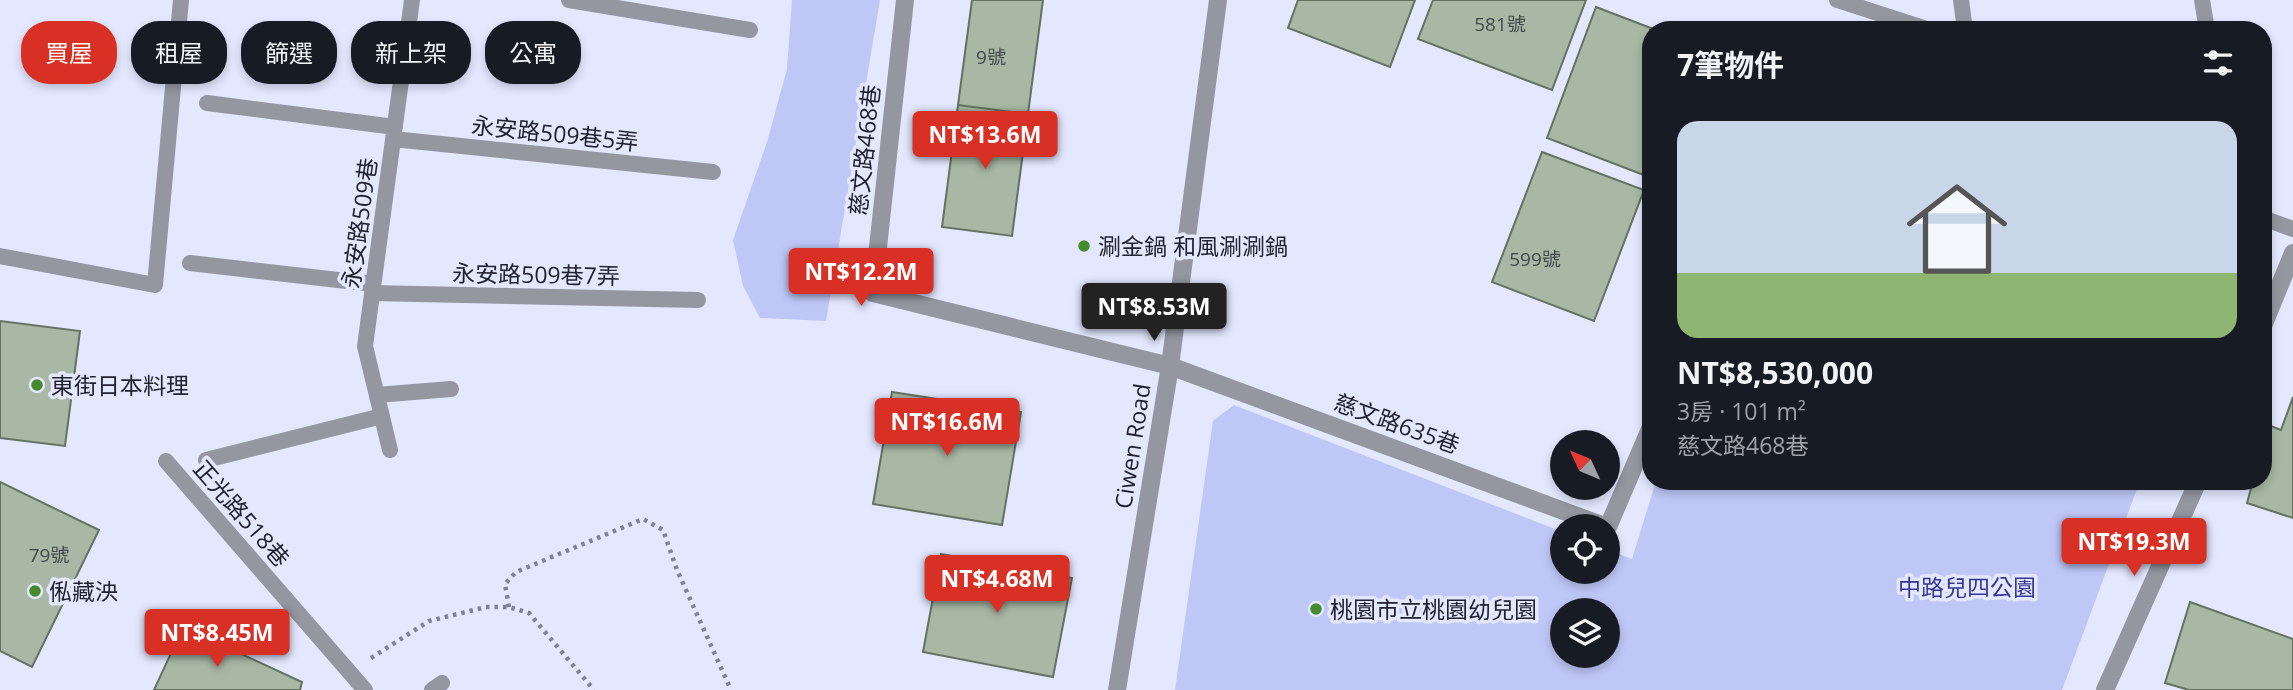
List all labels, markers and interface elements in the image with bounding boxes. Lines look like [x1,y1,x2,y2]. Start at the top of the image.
house number: 581號 [1474,11,1526,37]
chip: 買屋 [21,21,117,84]
chip: 租屋 [131,21,227,84]
chip: 篩選 [241,21,337,84]
chip: 新上架 [351,21,471,84]
chip: 公寓 [485,21,581,84]
house number: 9號 [976,44,1006,70]
text: 7筆物件 [1677,44,1784,85]
icon: filters [2199,44,2237,82]
street label: 慈文路468巷 [841,83,887,217]
street label: 永安路509巷5弄 [470,108,640,158]
pin: NT$13.6M [913,111,1057,171]
text: NT$13.6M [929,118,1041,150]
street label: 永安路509巷 [334,156,384,290]
icon: home [1894,166,2020,292]
place label: 涮金鍋 和風涮涮鍋 [1098,230,1288,262]
marker: 涮金鍋 和風涮涮鍋 [1076,238,1092,254]
house number: 599號 [1509,246,1561,272]
pin: NT$12.2M [789,248,933,308]
text: NT$12.2M [805,255,917,287]
street label: 永安路509巷7弄 [452,257,620,291]
pin: NT$8.53M [1082,284,1226,343]
text: NT$8.53M [1098,290,1210,322]
text: NT$8,530,000 [1677,352,1873,393]
place label: 東街日本料理 [51,369,189,401]
marker: 東街日本料理 [29,377,45,393]
street label: Ciwen Road [1106,381,1158,511]
street label: 慈文路635巷 [1330,385,1464,461]
text: 3房 · 101 m² [1677,395,1806,427]
pin: NT$16.6M [875,398,1019,458]
text: NT$16.6M [891,405,1003,437]
text: 慈文路468巷 [1677,429,1808,461]
north arrow [1550,430,1620,500]
map controls [1550,430,1620,668]
street label: 正光路518巷 [187,453,297,573]
button: locate [1550,514,1620,584]
pin: NT$19.3M [2062,518,2206,578]
text: NT$19.3M [2078,525,2190,557]
house number: 79號 [29,542,69,568]
pin: NT$4.68M [925,556,1069,615]
text: NT$4.68M [941,562,1053,594]
park label: 中路兒四公園 [1898,571,2036,603]
place label: 俬藏泱 [49,575,118,607]
marker: 俬藏泱 [27,583,43,599]
place label: 桃園市立桃園幼兒園 [1330,593,1537,625]
button: layers [1550,598,1620,668]
marker: 桃園市立桃園幼兒園 [1308,601,1324,617]
pin: NT$8.45M [145,610,289,669]
text: NT$8.45M [161,616,273,648]

